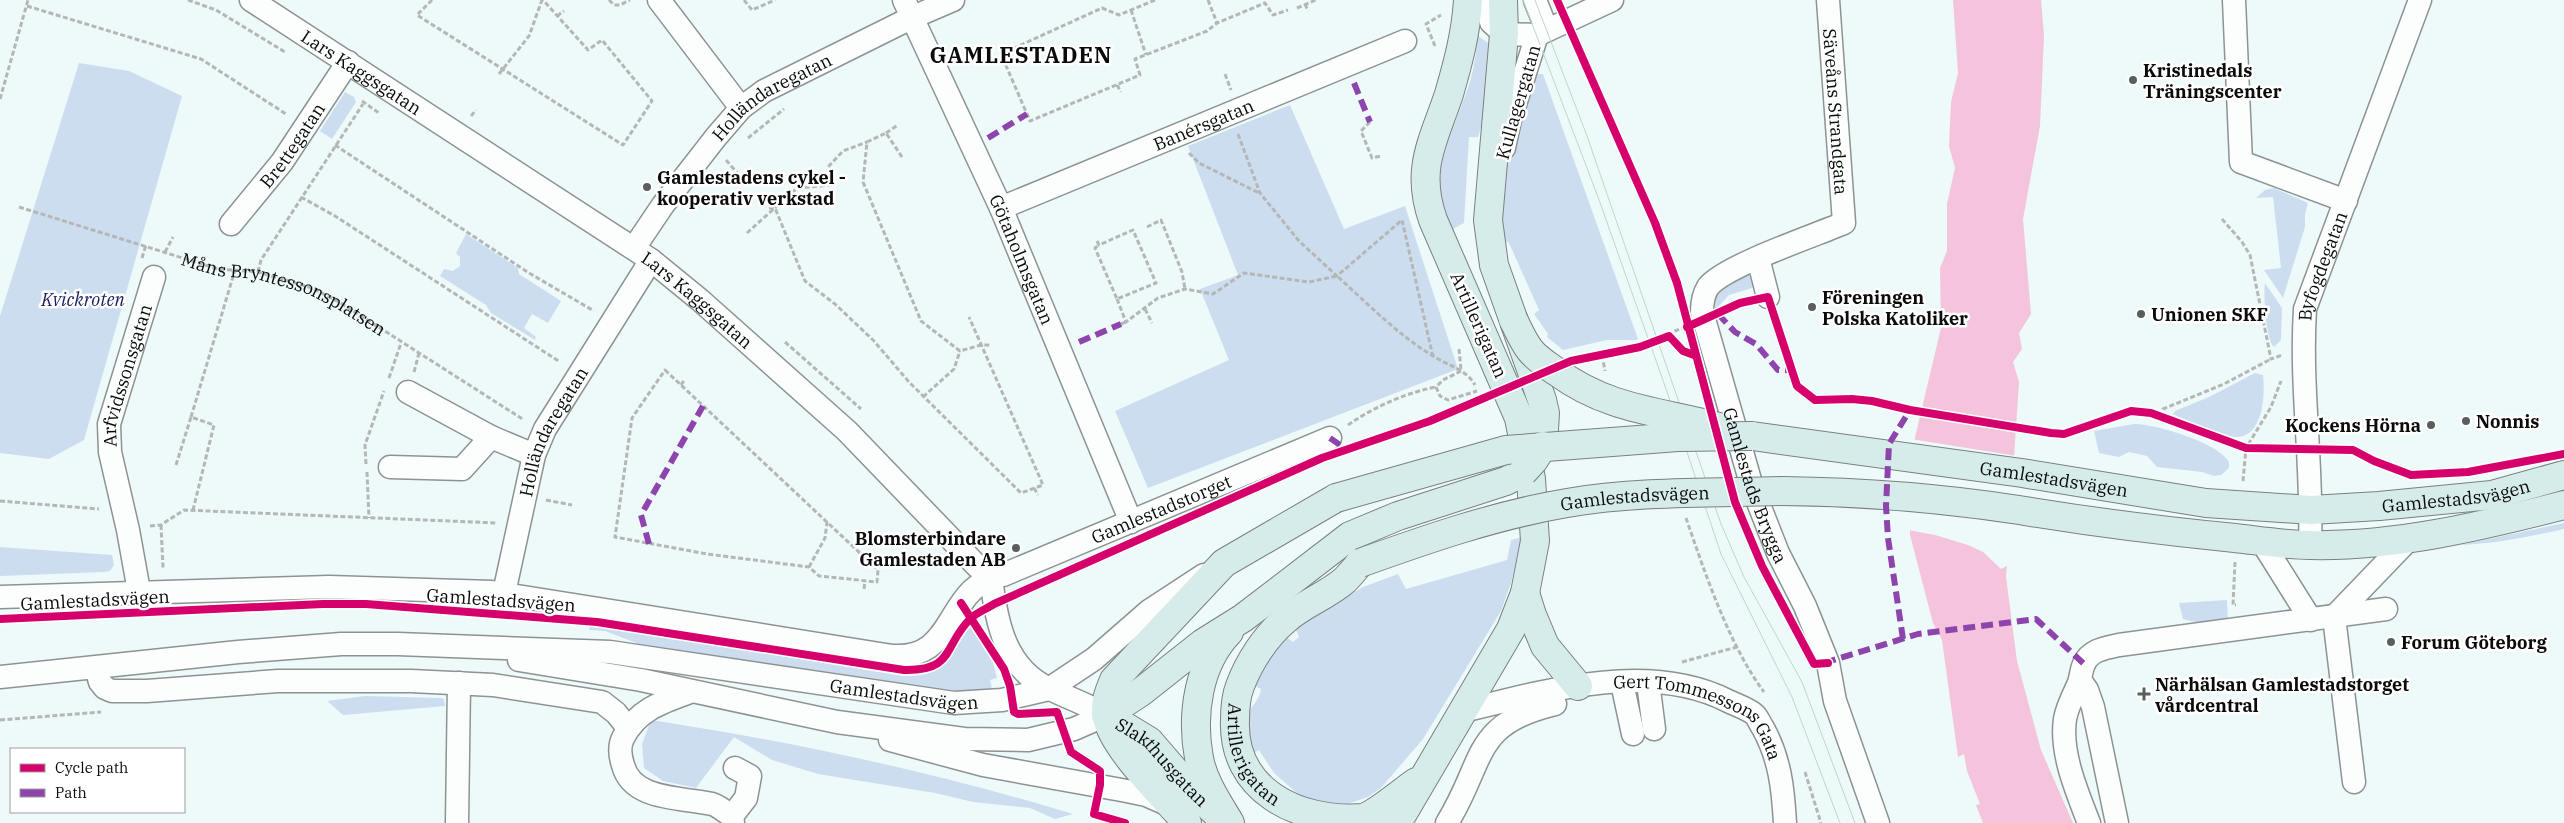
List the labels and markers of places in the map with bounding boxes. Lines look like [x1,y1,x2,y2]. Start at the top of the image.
place label: Kristinedals Träningscenter [2143,59,2282,103]
marker: Kristinedals Träningscenter [2127,74,2139,86]
place label: Gamlestadens cykel - kooperativ verkstad [657,166,846,210]
marker: Gamlestadens cykel - kooperativ verkstad [641,181,653,193]
place label: Föreningen Polska Katoliker [1822,286,1968,330]
marker: Föreningen Polska Katoliker [1806,301,1818,313]
place label: Unionen SKF [2151,303,2268,326]
marker: Unionen SKF [2135,308,2147,320]
place label: Nonnis [2476,410,2539,433]
place label: Kockens Hörna [2285,414,2421,437]
marker: Nonnis [2460,415,2472,427]
marker: Kockens Hörna [2425,419,2437,431]
place label: Blomsterbindare Gamlestaden AB [855,527,1006,571]
marker: Blomsterbindare Gamlestaden AB [1010,542,1022,554]
place label: Forum Göteborg [2401,631,2547,654]
marker: Forum Göteborg [2385,636,2397,648]
place label: Närhälsan Gamlestadstorget vårdcentral [2155,673,2409,717]
marker: Närhälsan Gamlestadstorget vårdcentral [2137,687,2151,701]

